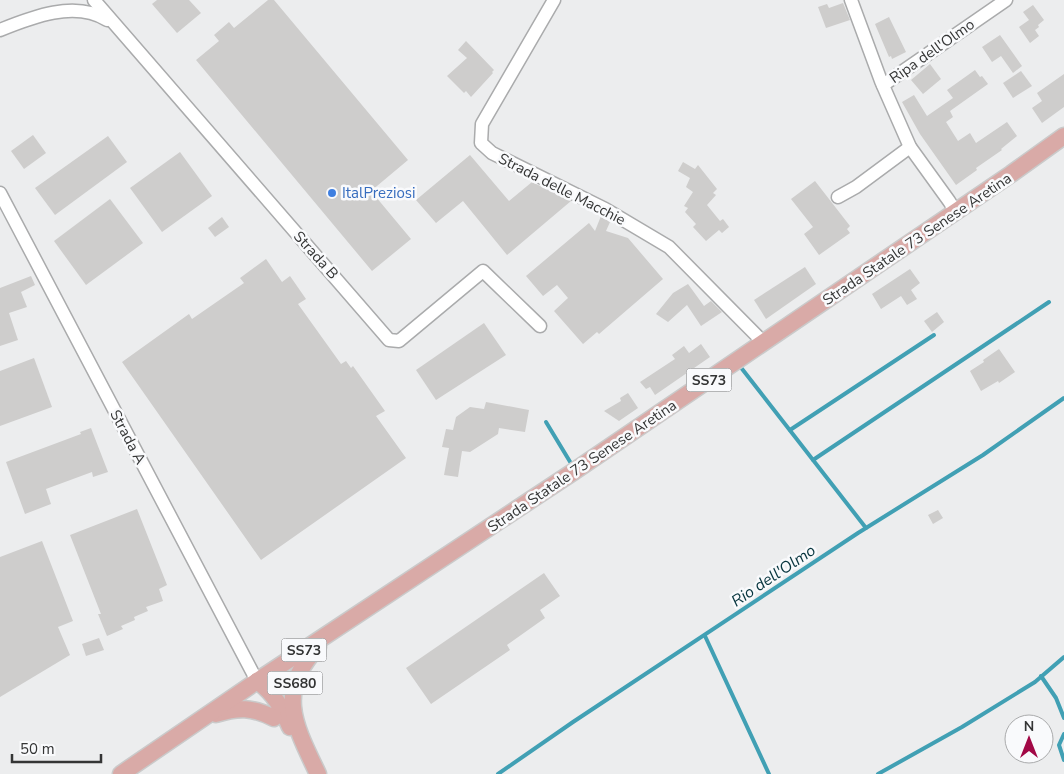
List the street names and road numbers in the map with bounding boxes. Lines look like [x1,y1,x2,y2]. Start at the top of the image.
street label: Ripa dell'Olmo [885,14,979,88]
street label: Strada delle Macchie [495,148,629,230]
street label: Strada Statale 73 Senese Aretina [819,168,1015,310]
street label: Strada B [289,227,343,283]
road number: SS73 [686,368,732,392]
street label: Strada Statale 73 Senese Aretina [484,395,680,537]
street label: Strada A [105,406,151,468]
road number: SS73 [282,638,326,662]
road number: SS680 [268,671,322,694]

